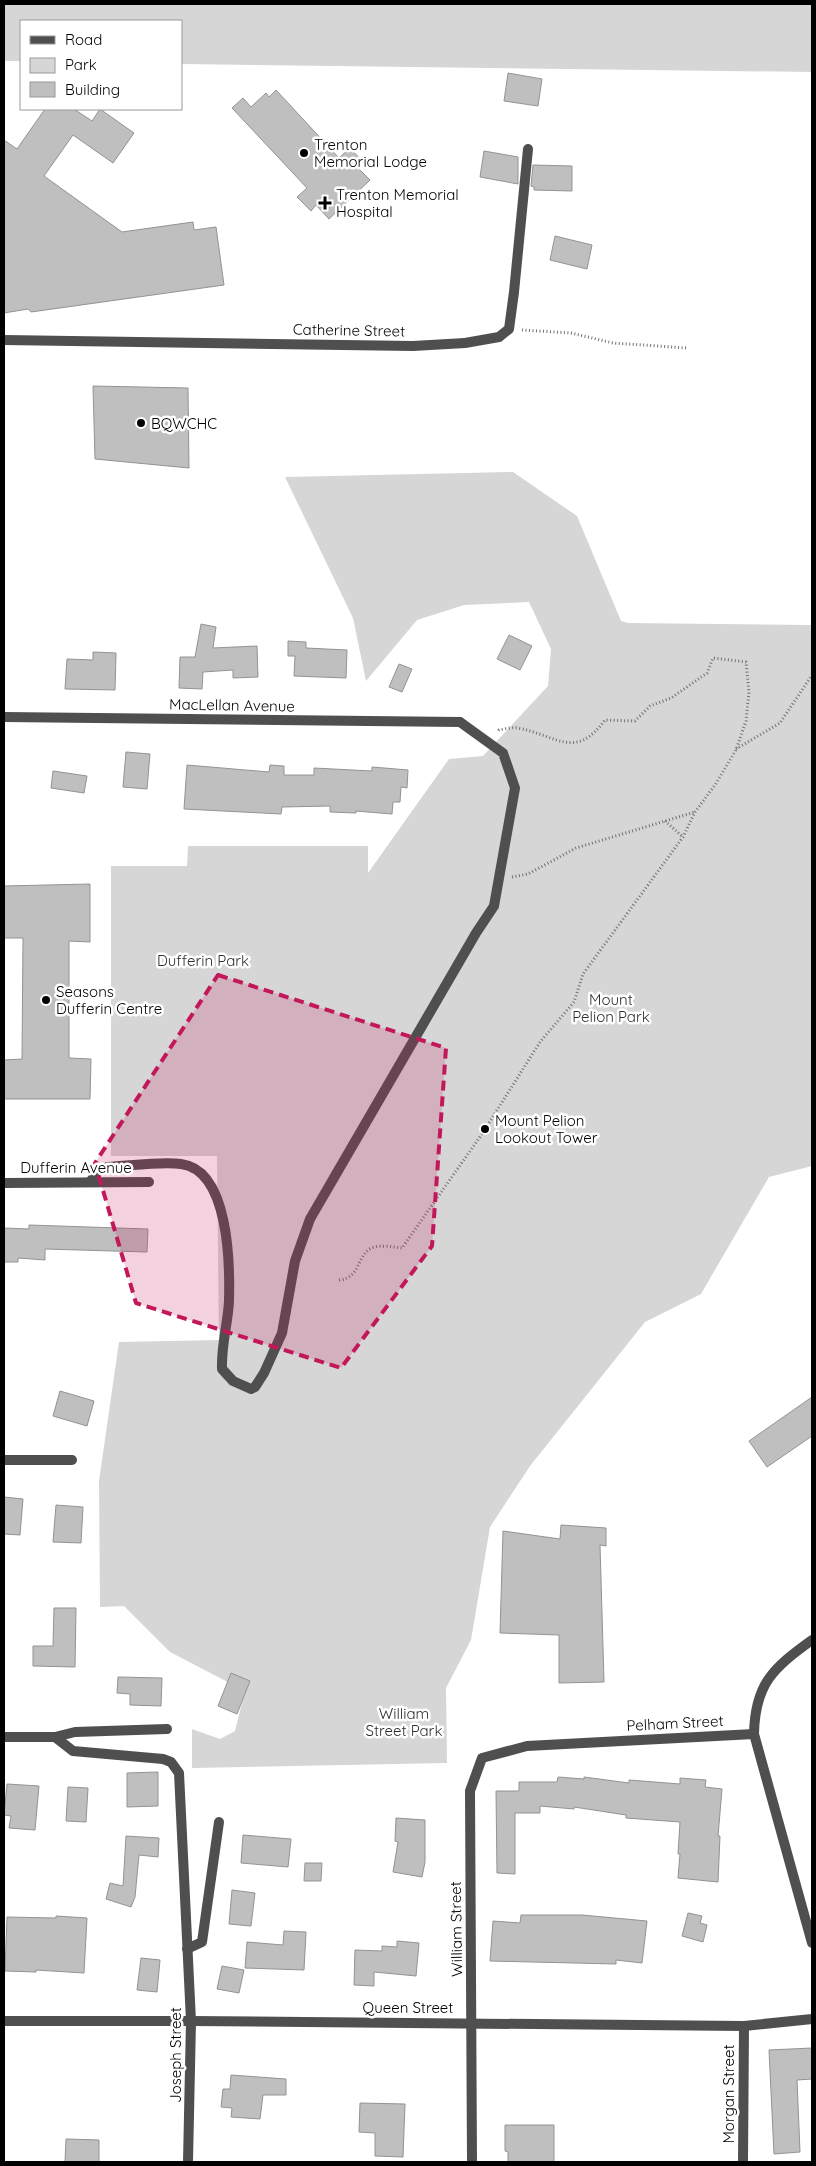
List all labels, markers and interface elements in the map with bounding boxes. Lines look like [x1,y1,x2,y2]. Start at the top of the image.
legend [20,20,182,110]
text: Road [65,30,102,49]
text: Park [65,55,97,74]
text: Building [65,80,120,99]
place label: Trenton Memorial Lodge [314,135,427,171]
marker: Trenton Memorial Lodge [298,147,310,159]
place label: Trenton Memorial Hospital [336,185,459,221]
marker: Trenton Memorial Hospital [318,196,332,210]
street label: Catherine Street [293,320,405,340]
place label: BQWCHC [151,414,217,433]
marker: BQWCHC [135,417,147,429]
street label: MacLellan Avenue [169,694,295,716]
park label: Dufferin Park [157,951,249,970]
place label: Seasons Dufferin Centre [56,982,162,1018]
park label: Mount Pelion Park [572,990,650,1026]
marker: Seasons Dufferin Centre [40,994,52,1006]
place label: Mount Pelion Lookout Tower [495,1111,598,1147]
marker: Mount Pelion Lookout Tower [479,1123,491,1135]
street label: Dufferin Avenue [20,1158,132,1177]
park label: William Street Park [366,1704,442,1740]
street label: Pelham Street [626,1711,724,1735]
street label: William Street [446,1881,466,1977]
street label: Queen Street [363,1998,453,2017]
street label: Joseph Street [166,2007,185,2103]
street label: Morgan Street [719,2044,738,2144]

